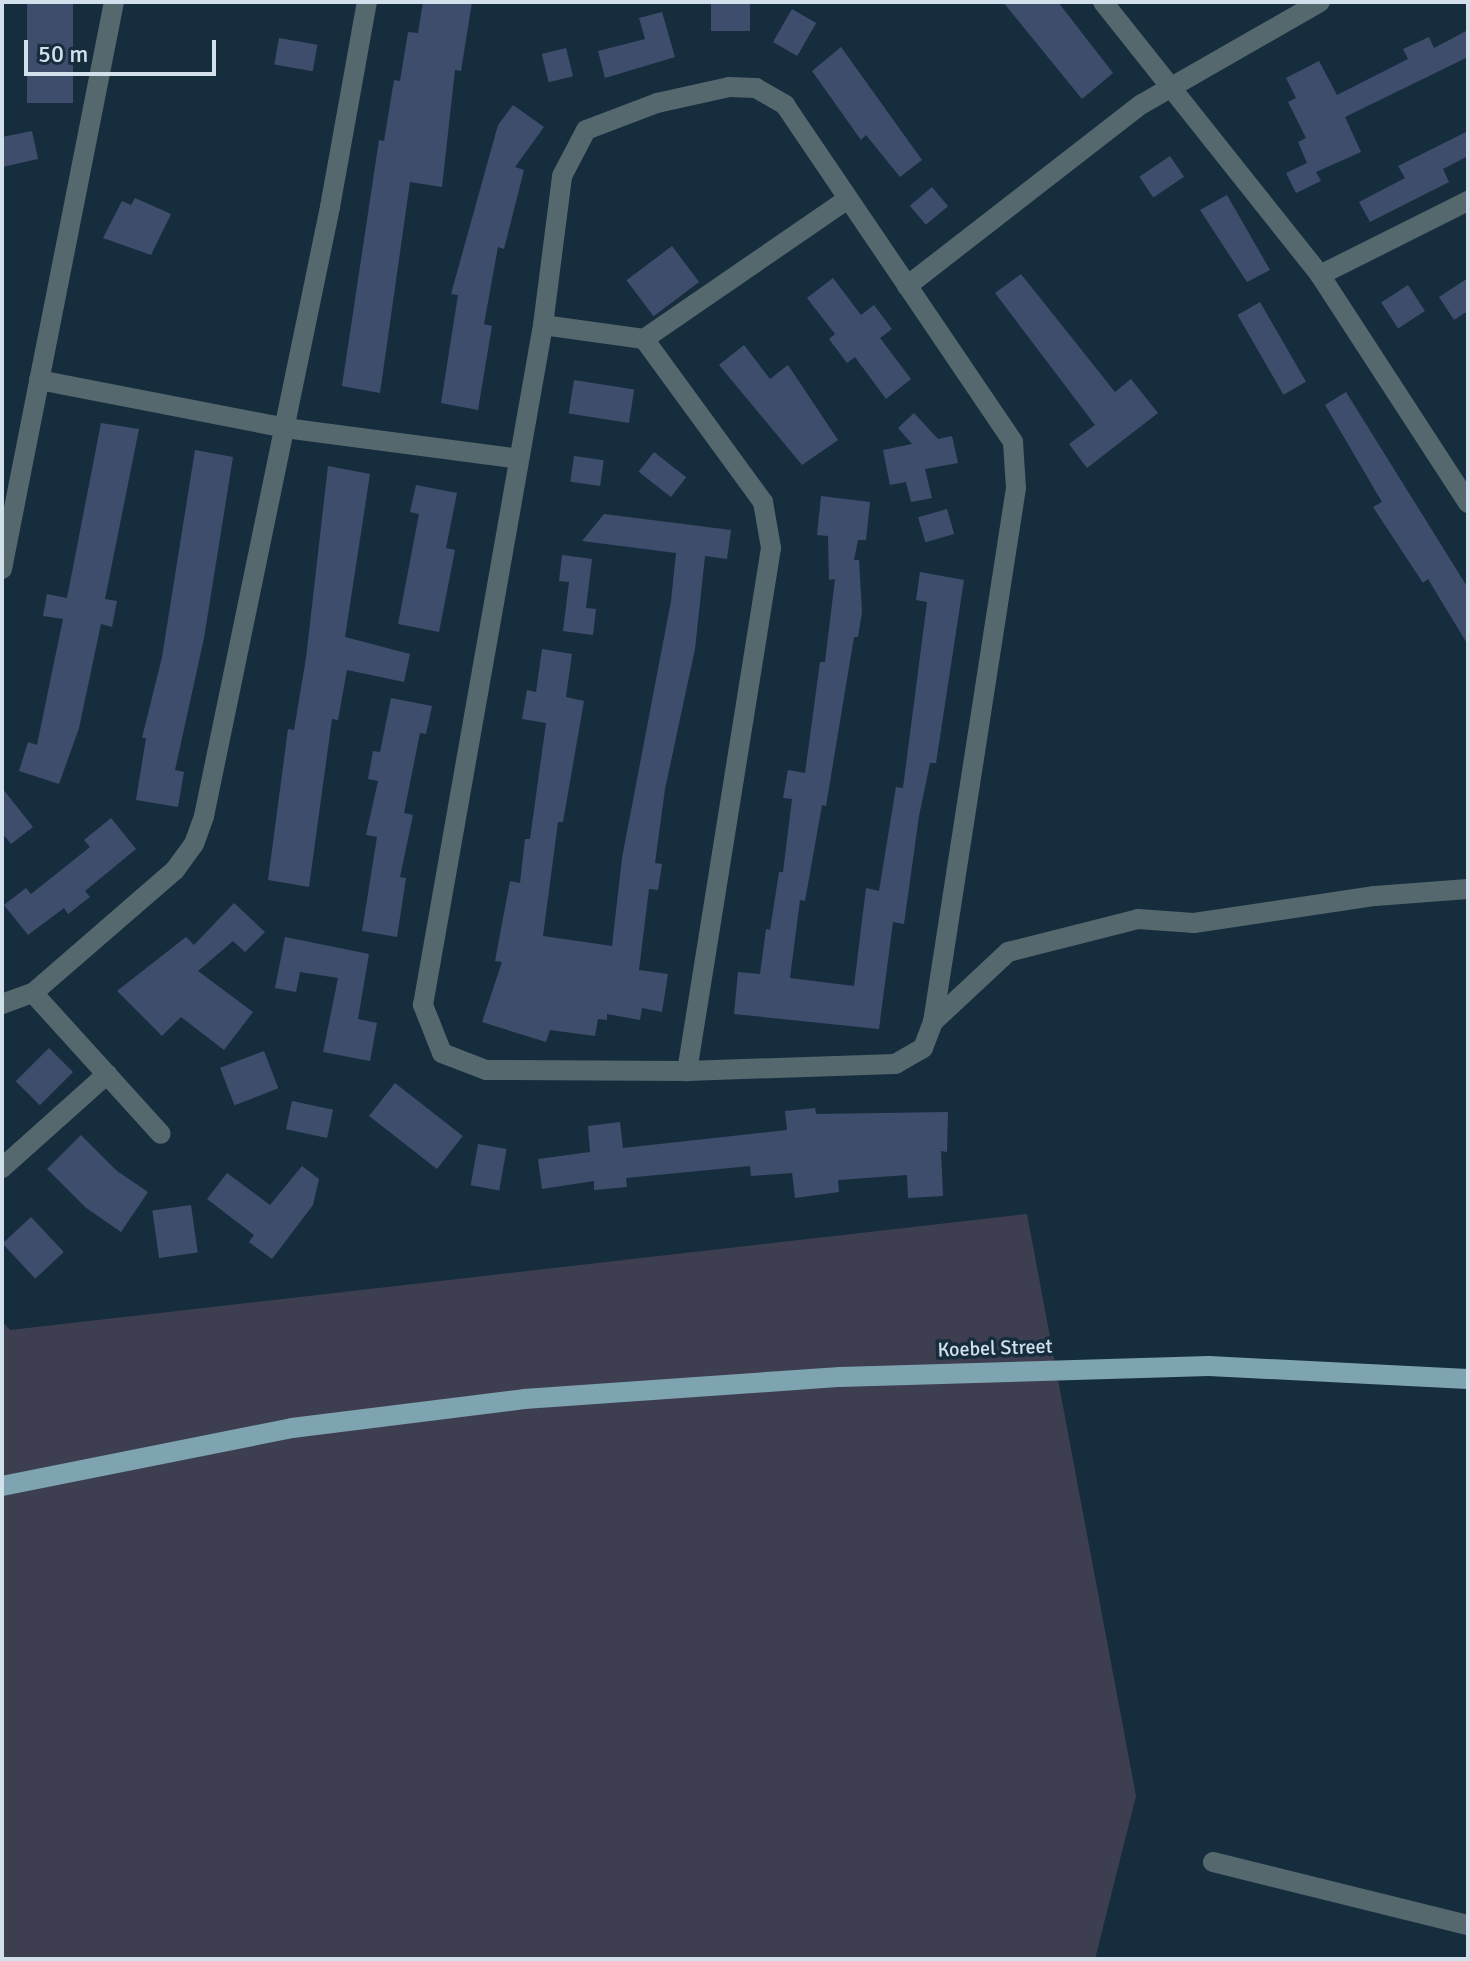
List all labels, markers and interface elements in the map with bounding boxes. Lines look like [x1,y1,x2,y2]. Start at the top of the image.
scale bar [28,24,220,74]
text: 50 m [38,39,88,69]
street label: Koebel Street [937,1334,1053,1362]

